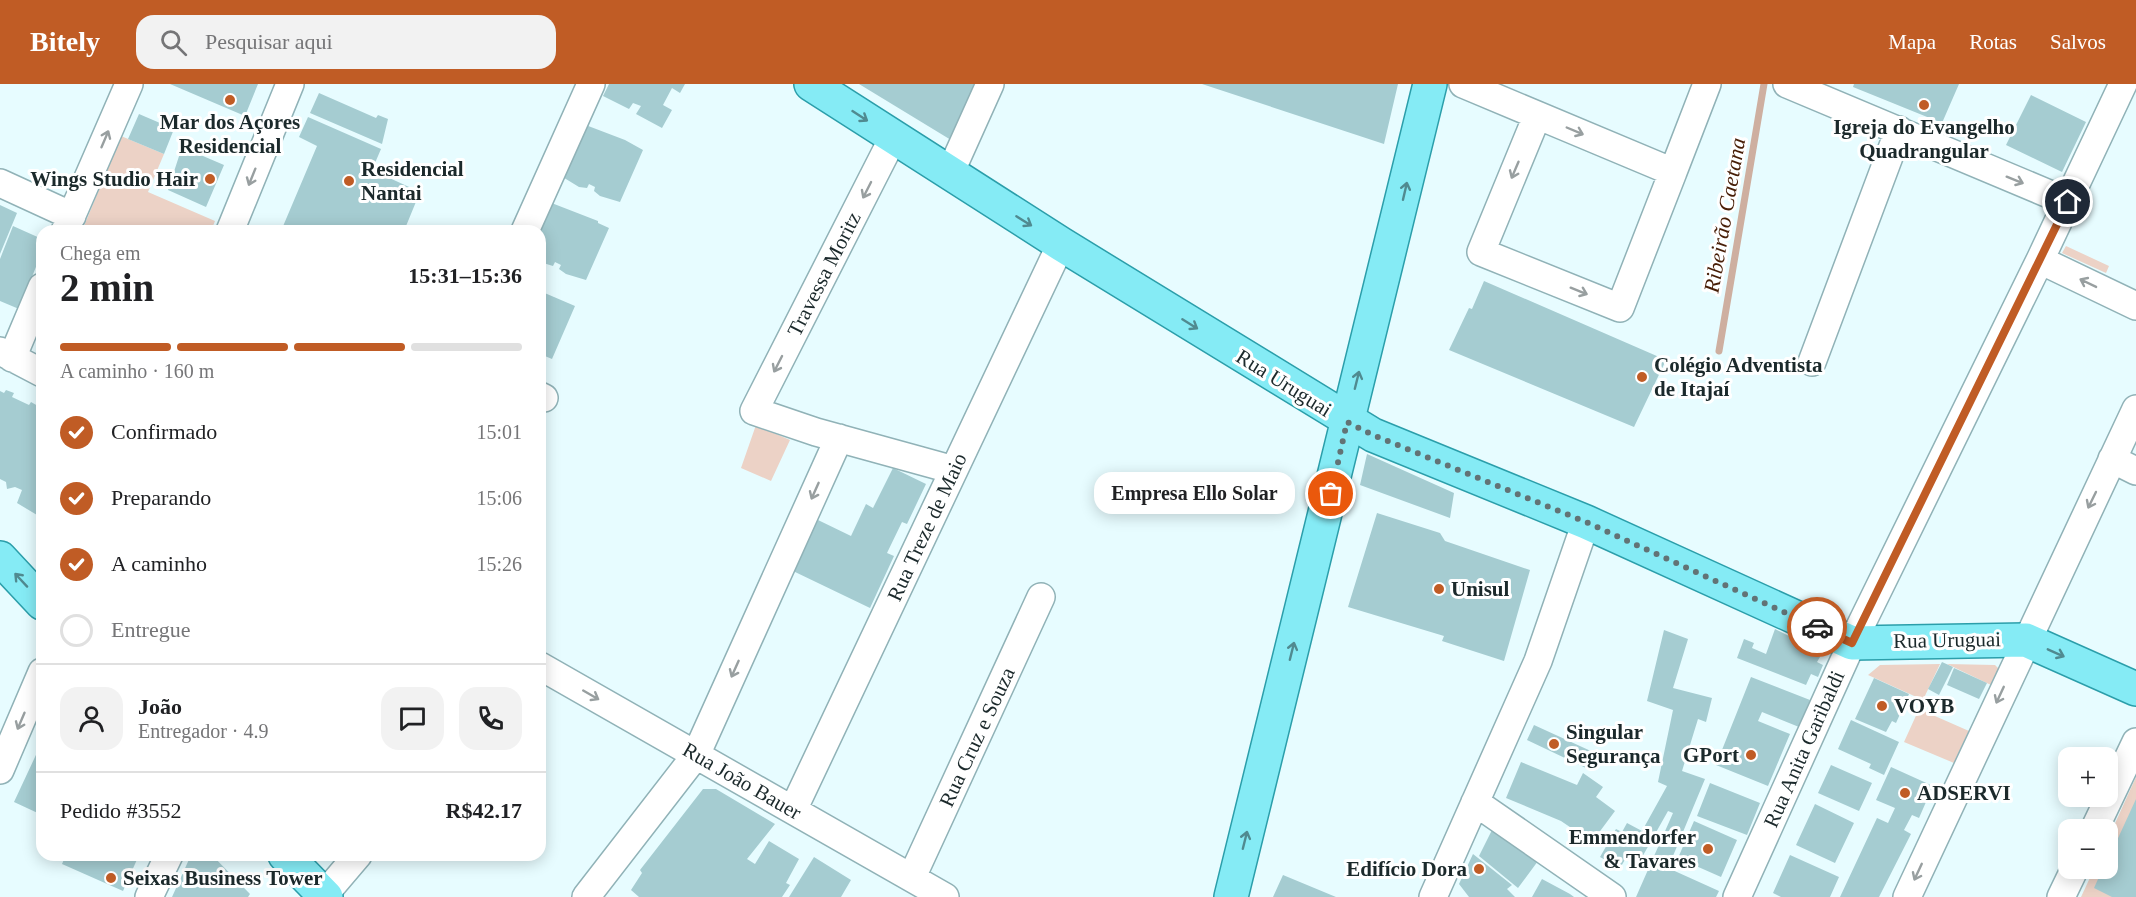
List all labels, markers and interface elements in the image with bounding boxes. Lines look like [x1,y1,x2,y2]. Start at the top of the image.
search box [136,15,556,69]
text: Bitely [30,26,100,57]
icon: search [157,26,190,59]
text: Pesquisar aqui [205,29,333,54]
text: Mapa [1888,30,1936,54]
text: Rotas [1969,30,2017,54]
text: Salvos [2050,30,2106,54]
marker: Mar dos Açores Residencial [223,93,237,107]
marker: Igreja do Evangelho Quadrangular [1917,98,1931,112]
place label: Mar dos Açores Residencial [160,110,300,158]
one-way arrow [851,110,868,122]
place label: Igreja do Evangelho Quadrangular [1833,115,2015,163]
one-way arrow [1565,126,1583,137]
one-way arrow [100,130,111,148]
water label: Ribeirão Caetana [1698,136,1750,296]
place label: Residencial Nantai [361,157,464,205]
one-way arrow [1509,160,1520,179]
place label: Wings Studio Hair [30,167,198,191]
one-way arrow [246,167,257,186]
marker: Wings Studio Hair [203,172,217,186]
marker: Residencial Nantai [342,174,356,188]
one-way arrow [2005,175,2024,186]
pin [2042,176,2093,227]
one-way arrow [860,181,872,199]
one-way arrow [1400,182,1411,201]
icon: home [2051,185,2084,218]
street label: Travessa Moritz [782,208,866,340]
one-way arrow [1016,214,1033,227]
text: Chega em [60,242,141,264]
text: 15:31–15:36 [408,263,522,288]
text: 2 min [60,266,154,309]
one-way arrow [2080,277,2098,289]
one-way arrow [1569,287,1588,298]
one-way arrow [1181,318,1198,330]
street label: Rua Uruguai [1232,344,1336,422]
place label: Colégio Adventista de Itajaí [1654,353,1823,401]
one-way arrow [772,354,783,372]
text: A caminho · 160 m [60,360,214,382]
marker: Colégio Adventista de Itajaí [1635,370,1649,384]
one-way arrow [1352,371,1364,390]
icon: check [60,416,93,449]
text: Confirmado [111,419,217,444]
text: 15:01 [476,421,522,443]
street label: Rua Treze de Maio [882,449,972,605]
pin [1305,468,1356,519]
callout: Empresa Ello Solar [1094,473,1295,515]
icon: bag [1314,477,1347,510]
icon: check [60,482,93,515]
one-way arrow [808,482,820,500]
text: Empresa Ello Solar [1111,482,1278,504]
text: Preparando [111,485,211,510]
text: 15:06 [476,487,522,509]
one-way arrow [2086,490,2098,508]
icon: check [60,548,93,581]
text: A caminho [111,551,207,576]
text: 15:26 [476,553,522,575]
one-way arrow [14,573,28,588]
place label: Unisul [1451,577,1510,601]
marker: Unisul [1432,582,1446,596]
courier [1787,597,1847,657]
icon: car [1801,611,1834,644]
text: Entregue [111,617,190,642]
street label: Rua Uruguai [1893,627,2001,653]
one-way arrow [1287,642,1298,661]
one-way arrow [2047,649,2065,660]
one-way arrow [729,660,740,678]
street label: Rua Cruz e Souza [934,663,1020,811]
street label: Rua Anita Garibaldi [1759,667,1849,831]
one-way arrow [1993,685,2005,703]
button: person [60,687,123,750]
button: chat [381,687,444,750]
button: phone [459,687,522,750]
one-way arrow [582,689,599,701]
text: João [138,694,182,719]
place label: VOYB [1894,694,1954,718]
marker: VOYB [1875,699,1889,713]
one-way arrow [15,711,26,729]
text: Entregador · 4.9 [138,720,269,742]
place label: Singular Segurança [1566,720,1661,768]
street label: Rua João Bauer [678,737,806,825]
marker: Singular Segurança [1547,737,1561,751]
place label: GPort [1683,743,1739,767]
map controls [2058,747,2118,879]
button: + [2058,747,2118,807]
marker: GPort [1744,748,1758,762]
place label: ADSERVI [1917,781,2011,805]
marker: ADSERVI [1898,786,1912,800]
text: Pedido #3552 [60,798,182,823]
text: R$42.17 [446,798,522,823]
button: − [2058,819,2118,879]
place label: Emmendorfer & Tavares [1569,825,1696,873]
one-way arrow [1239,831,1251,850]
marker: Emmendorfer & Tavares [1701,842,1715,856]
place label: Edifício Dora [1346,857,1467,881]
marker: Edifício Dora [1472,862,1486,876]
one-way arrow [1912,862,1924,880]
place label: Seixas Business Tower [123,866,323,890]
marker: Seixas Business Tower [104,871,118,885]

